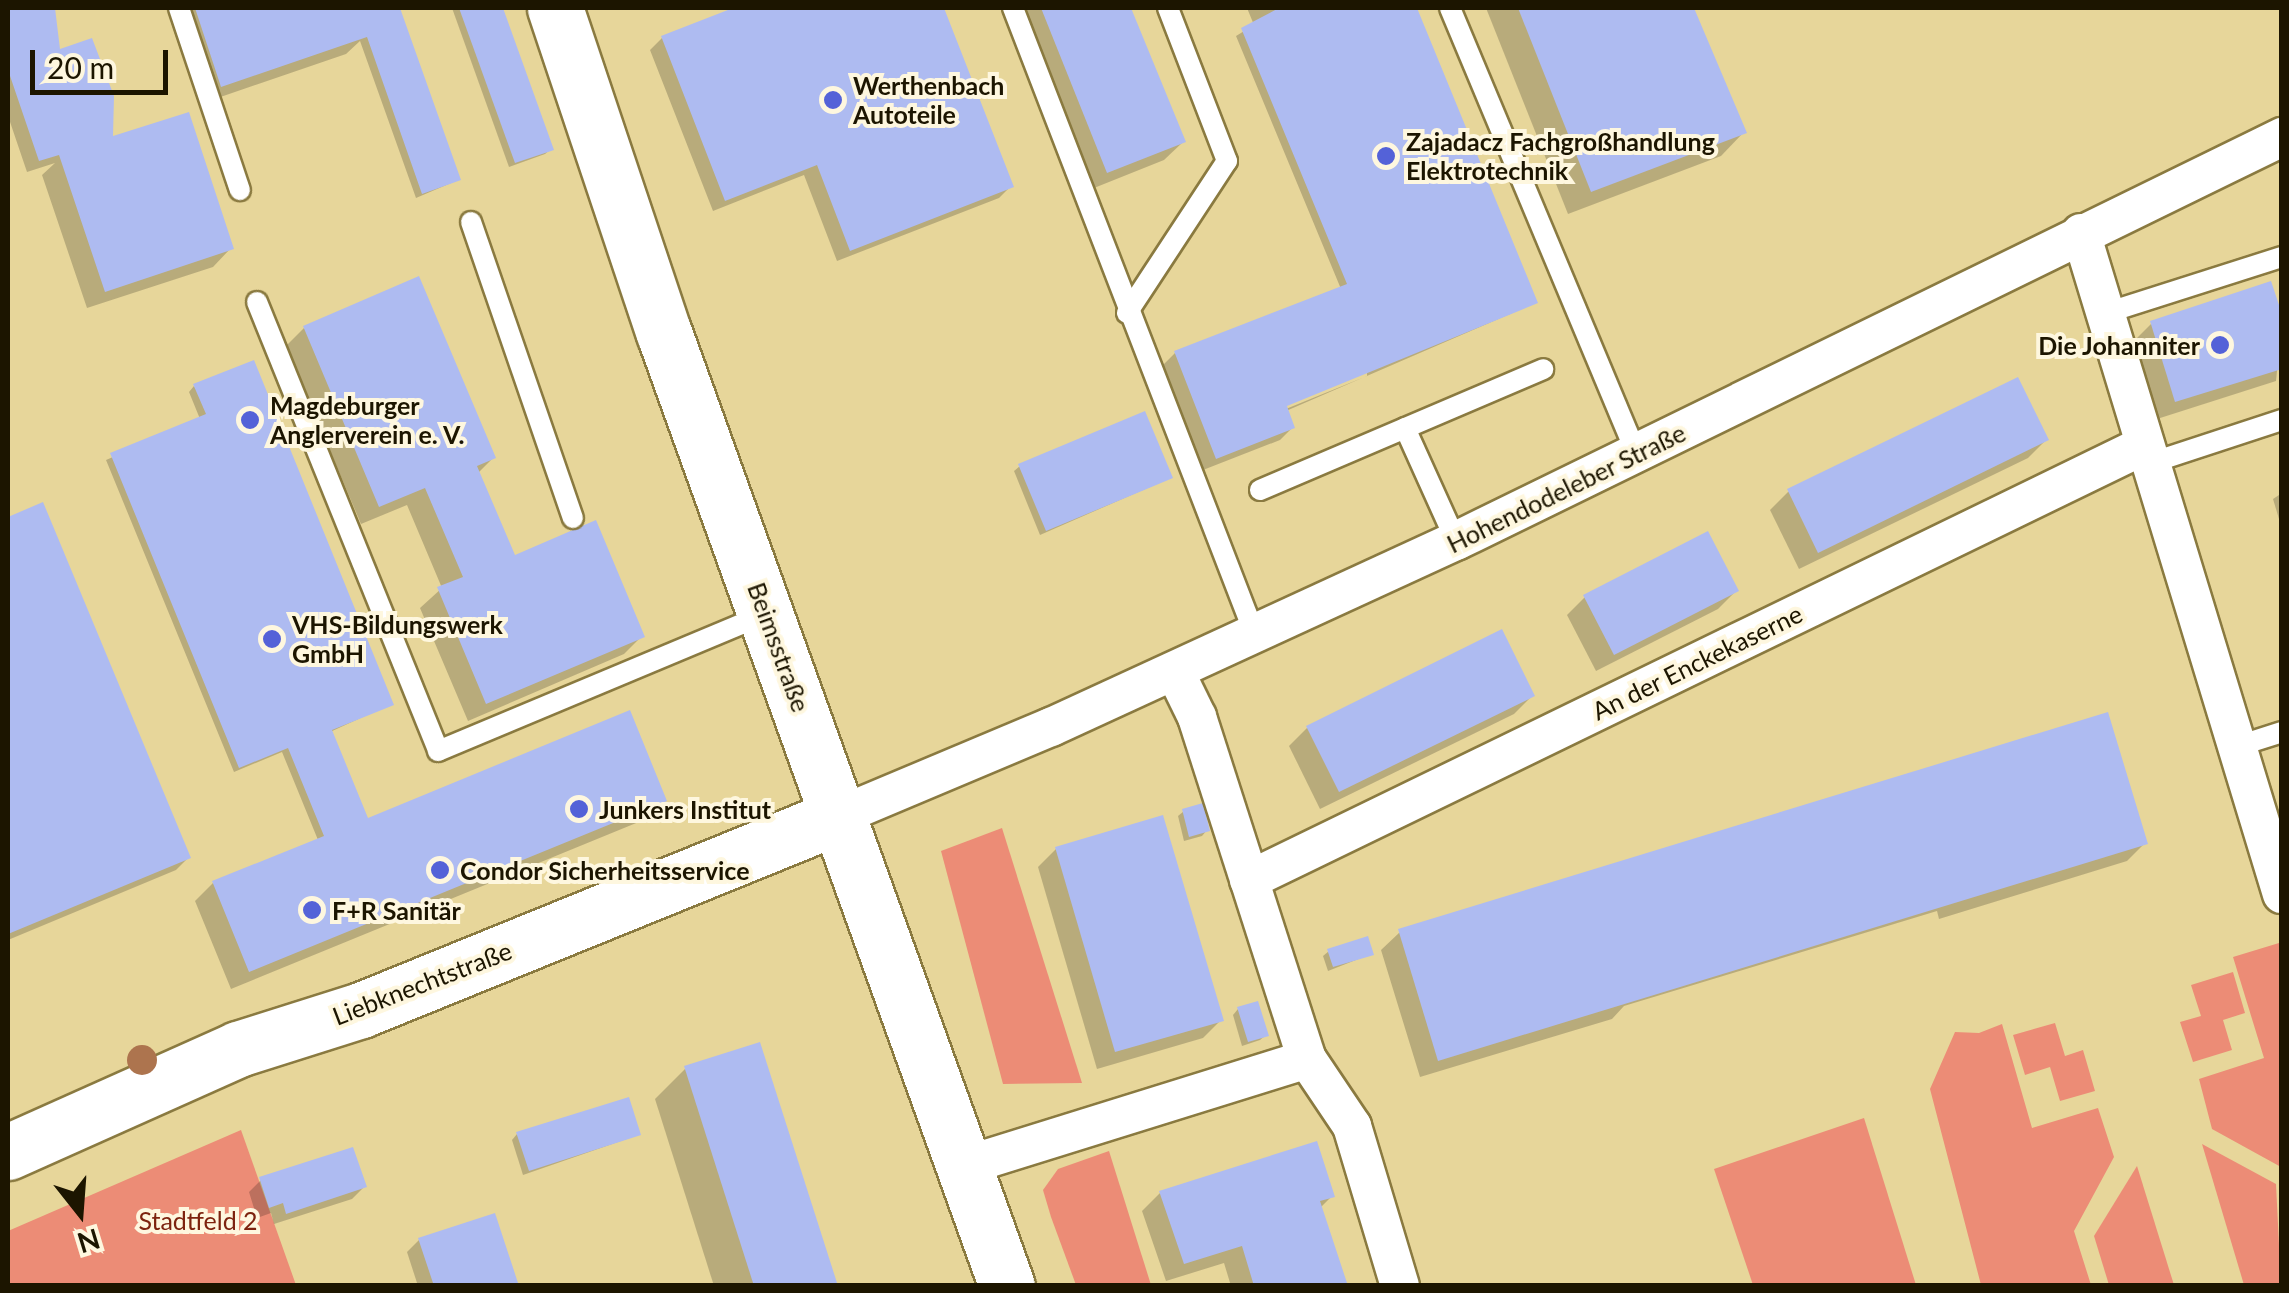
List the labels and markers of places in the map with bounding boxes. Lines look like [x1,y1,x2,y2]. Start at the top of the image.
place label: Werthenbach Autoteile [853,71,1004,130]
marker: Werthenbach Autoteile [822,89,844,111]
place label: Zajadacz Fachgroßhandlung Elektrotechnik [1406,127,1715,186]
marker: Zajadacz Fachgroßhandlung Elektrotechnik [1375,145,1397,167]
place label: Die Johanniter [2038,330,2200,360]
marker: Die Johanniter [2209,334,2231,356]
place label: Magdeburger Anglerverein e. V. [270,391,465,450]
marker: Magdeburger Anglerverein e. V. [239,409,261,431]
place label: VHS-Bildungswerk GmbH [292,610,503,669]
marker: VHS-Bildungswerk GmbH [261,628,283,650]
place label: Junkers Institut [599,794,771,824]
marker: Junkers Institut [568,798,590,820]
place label: Condor Sicherheitsservice [460,855,750,885]
marker: Condor Sicherheitsservice [429,859,451,881]
place label: F+R Sanitär [332,895,461,925]
marker: F+R Sanitär [301,899,323,921]

